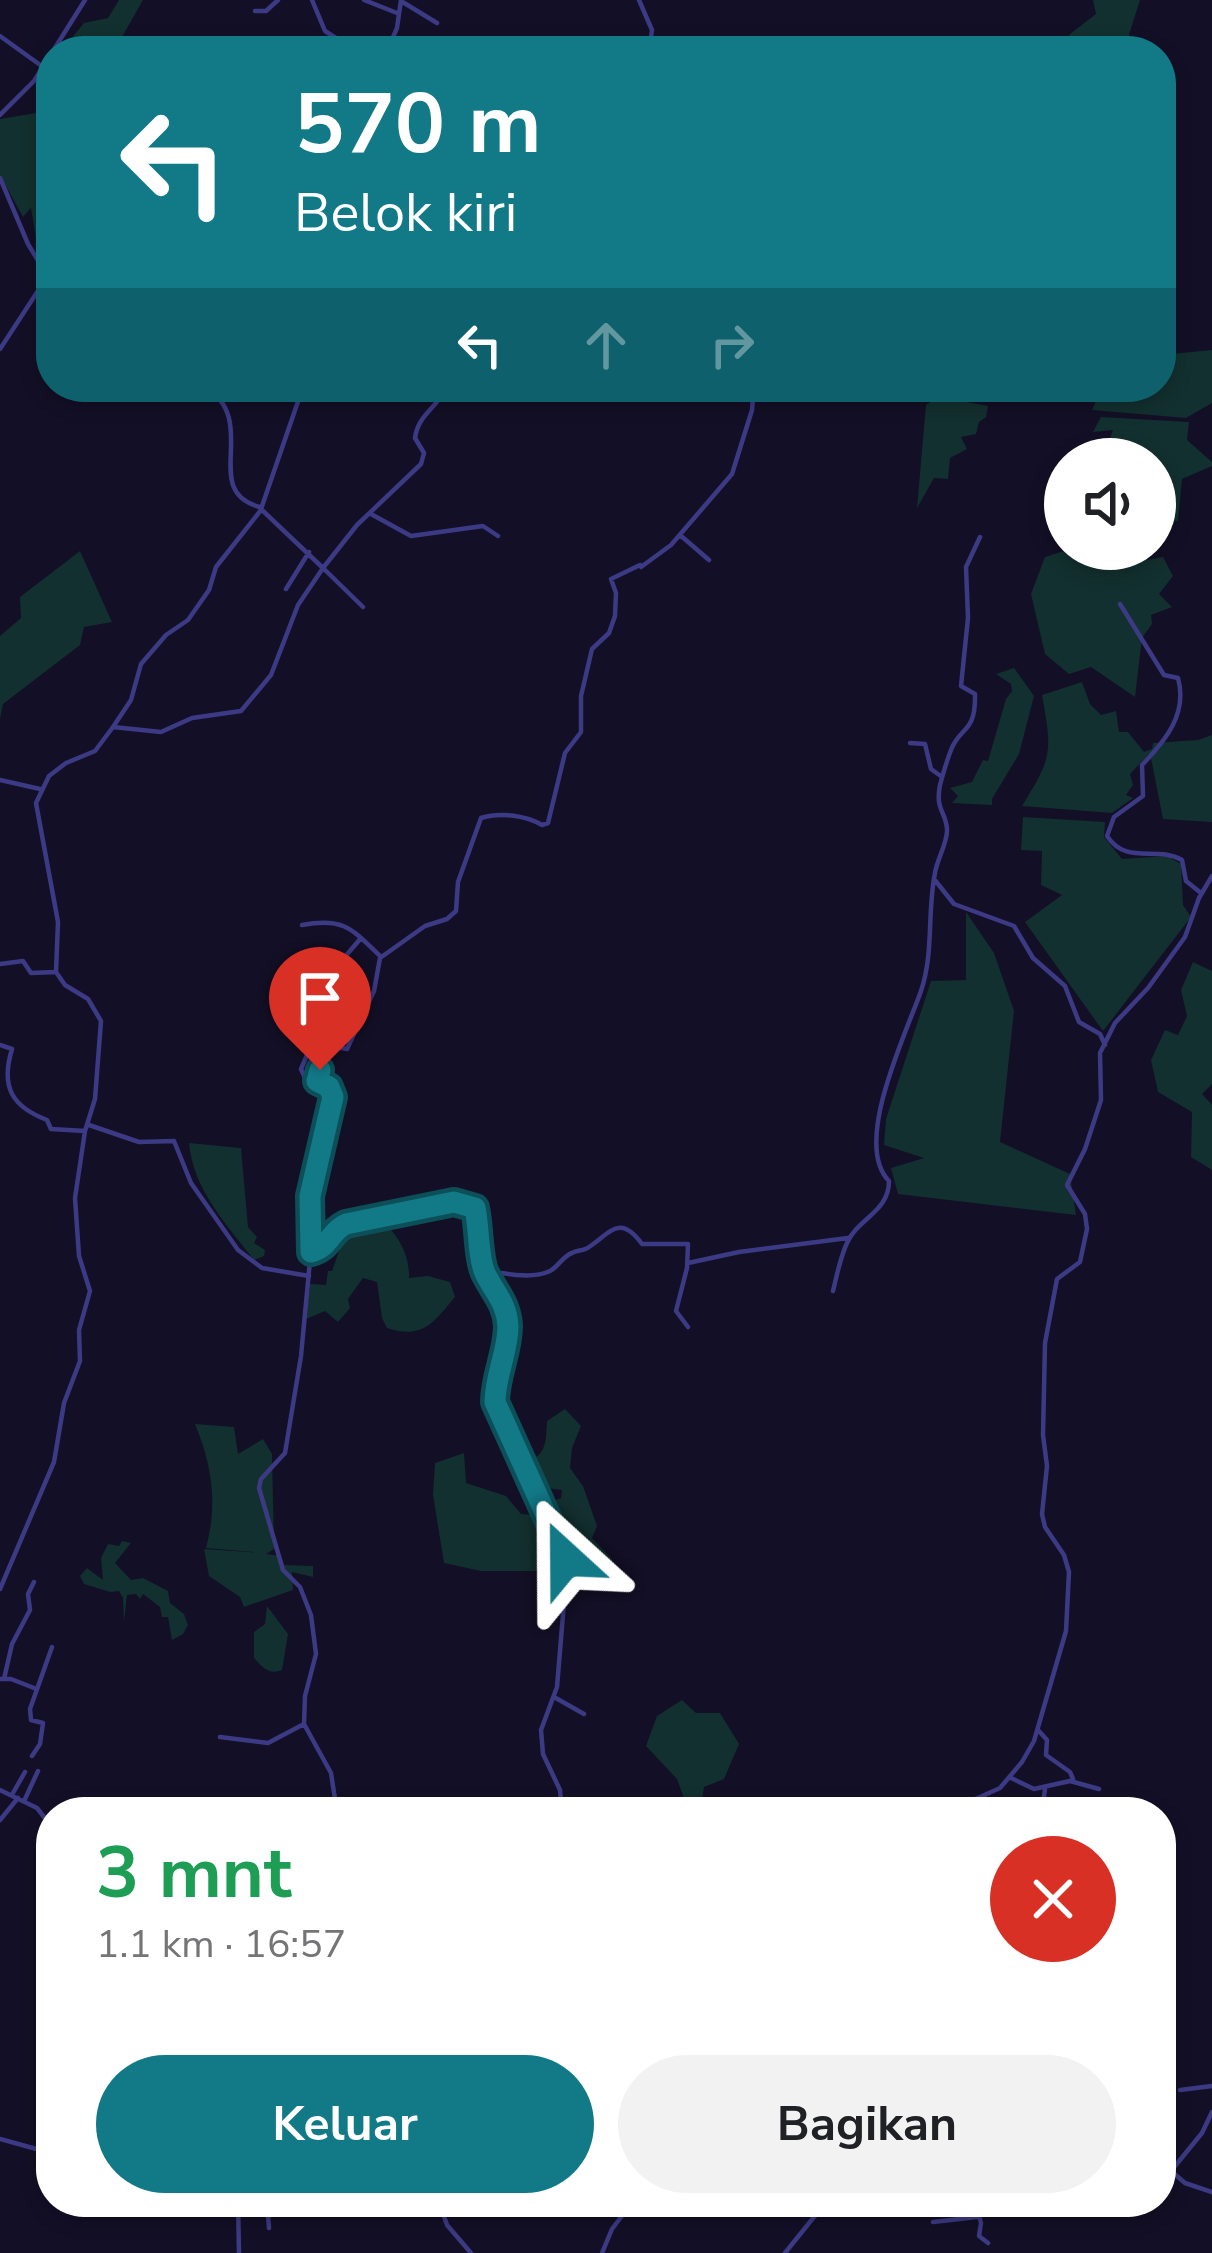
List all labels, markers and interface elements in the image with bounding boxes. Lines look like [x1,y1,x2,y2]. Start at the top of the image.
text: 570 m [294,67,542,182]
icon: left [96,84,252,240]
text: Belok kiri [294,176,517,250]
icon: left [447,312,513,378]
icon: ahead [573,312,639,378]
icon: right [699,312,765,378]
map controls [1044,438,1176,570]
button: sound [1044,438,1176,570]
pin [269,947,371,1070]
icon: arrive [287,965,353,1031]
position arrow [503,1496,629,1622]
text: 3 mnt [96,1824,292,1922]
button: close [990,1836,1116,1962]
text: 1.1 km · 16:57 [96,1918,346,1971]
button: Keluar [96,2055,594,2193]
button: Bagikan [618,2055,1116,2193]

